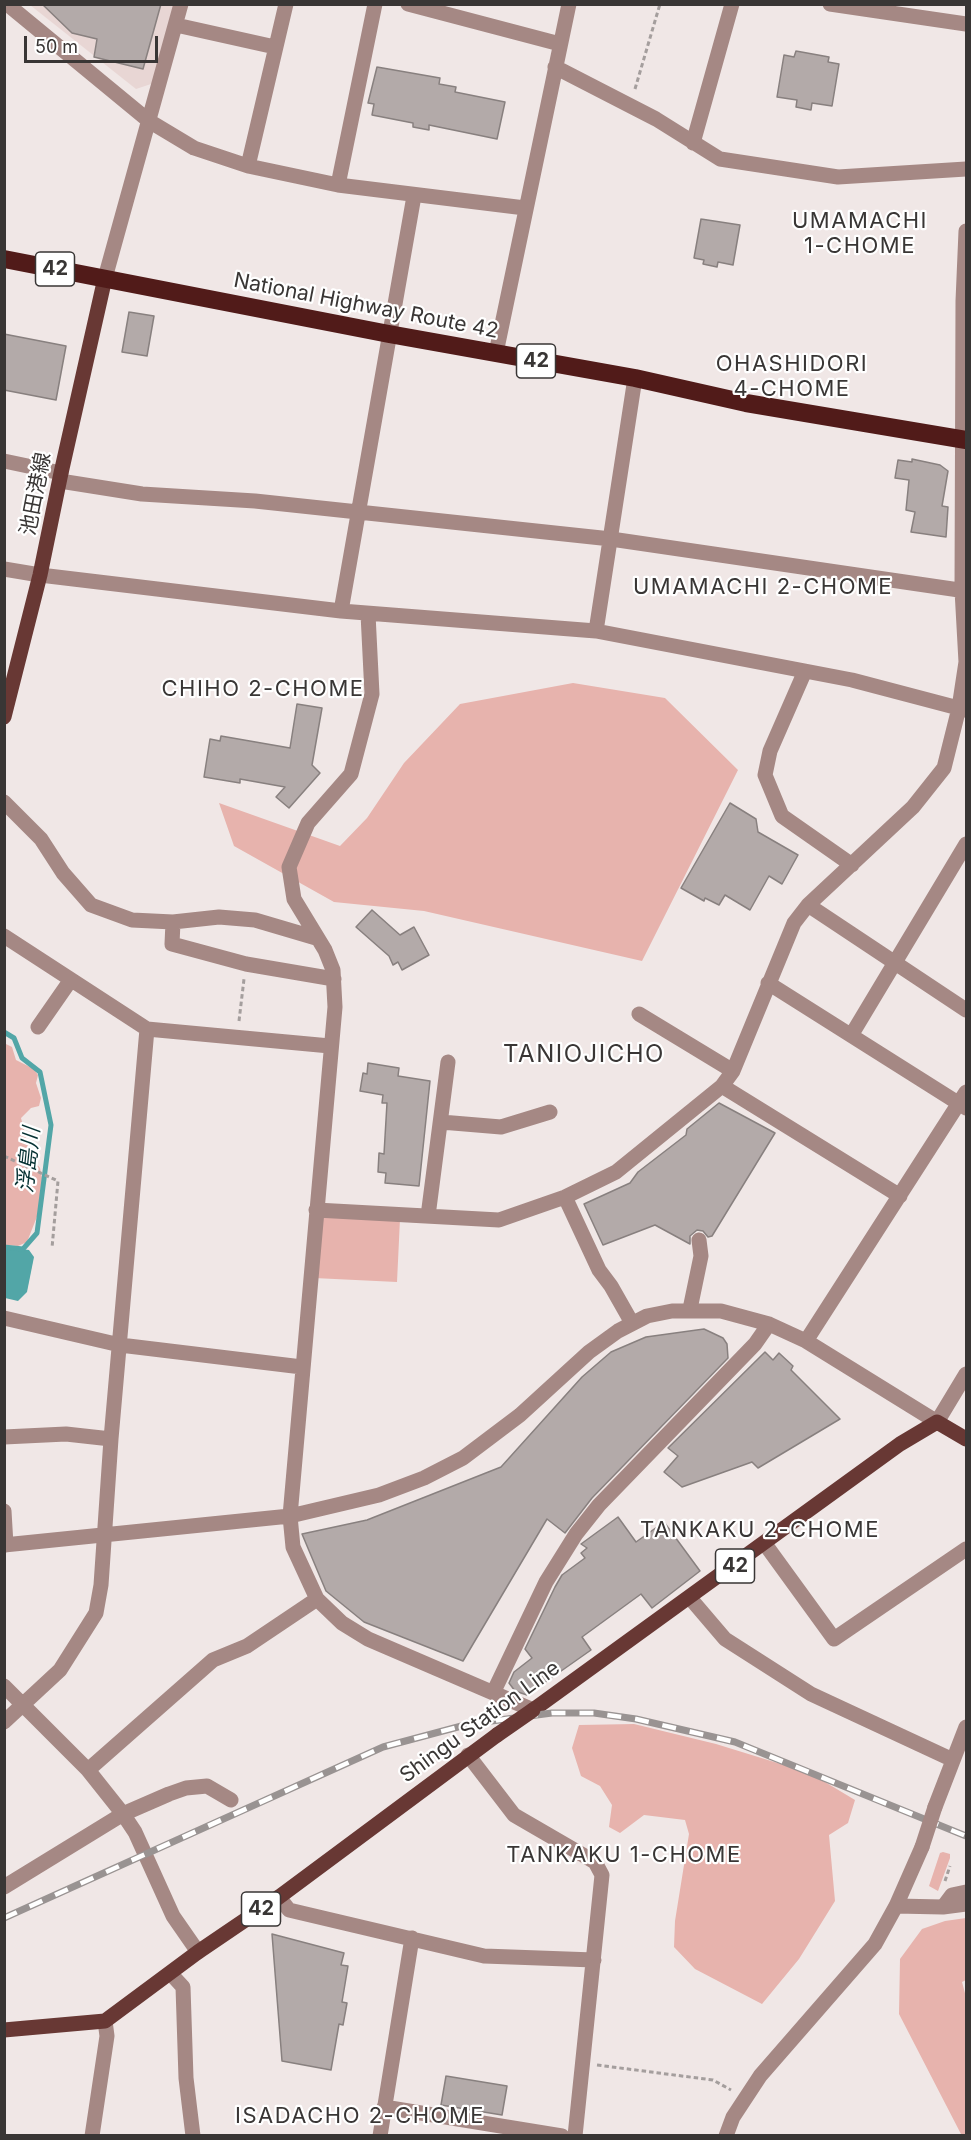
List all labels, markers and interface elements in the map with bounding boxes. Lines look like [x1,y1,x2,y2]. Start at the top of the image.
scale bar [27,24,160,62]
text: 50 m [35,36,78,57]
district label: UMAMACHI 1-CHOME [792,208,928,260]
road number: 42 [36,252,74,286]
street label: National Highway Route 42 [232,268,500,344]
road number: 42 [516,344,556,378]
district label: OHASHIDORI 4-CHOME [716,351,868,402]
street label: 池田港線 [16,450,56,538]
district label: UMAMACHI 2-CHOME [633,574,893,600]
district label: CHIHO 2-CHOME [161,676,365,702]
district label: TANIOJICHO [503,1041,665,1069]
water label: 浮島川 [12,1126,46,1194]
district label: TANKAKU 2-CHOME [640,1517,880,1543]
road number: 42 [716,1549,754,1583]
street label: Shingu Station Line [395,1656,565,1788]
district label: TANKAKU 1-CHOME [506,1842,742,1868]
road number: 42 [242,1892,280,1926]
district label: ISADACHO 2-CHOME [235,2103,485,2129]

